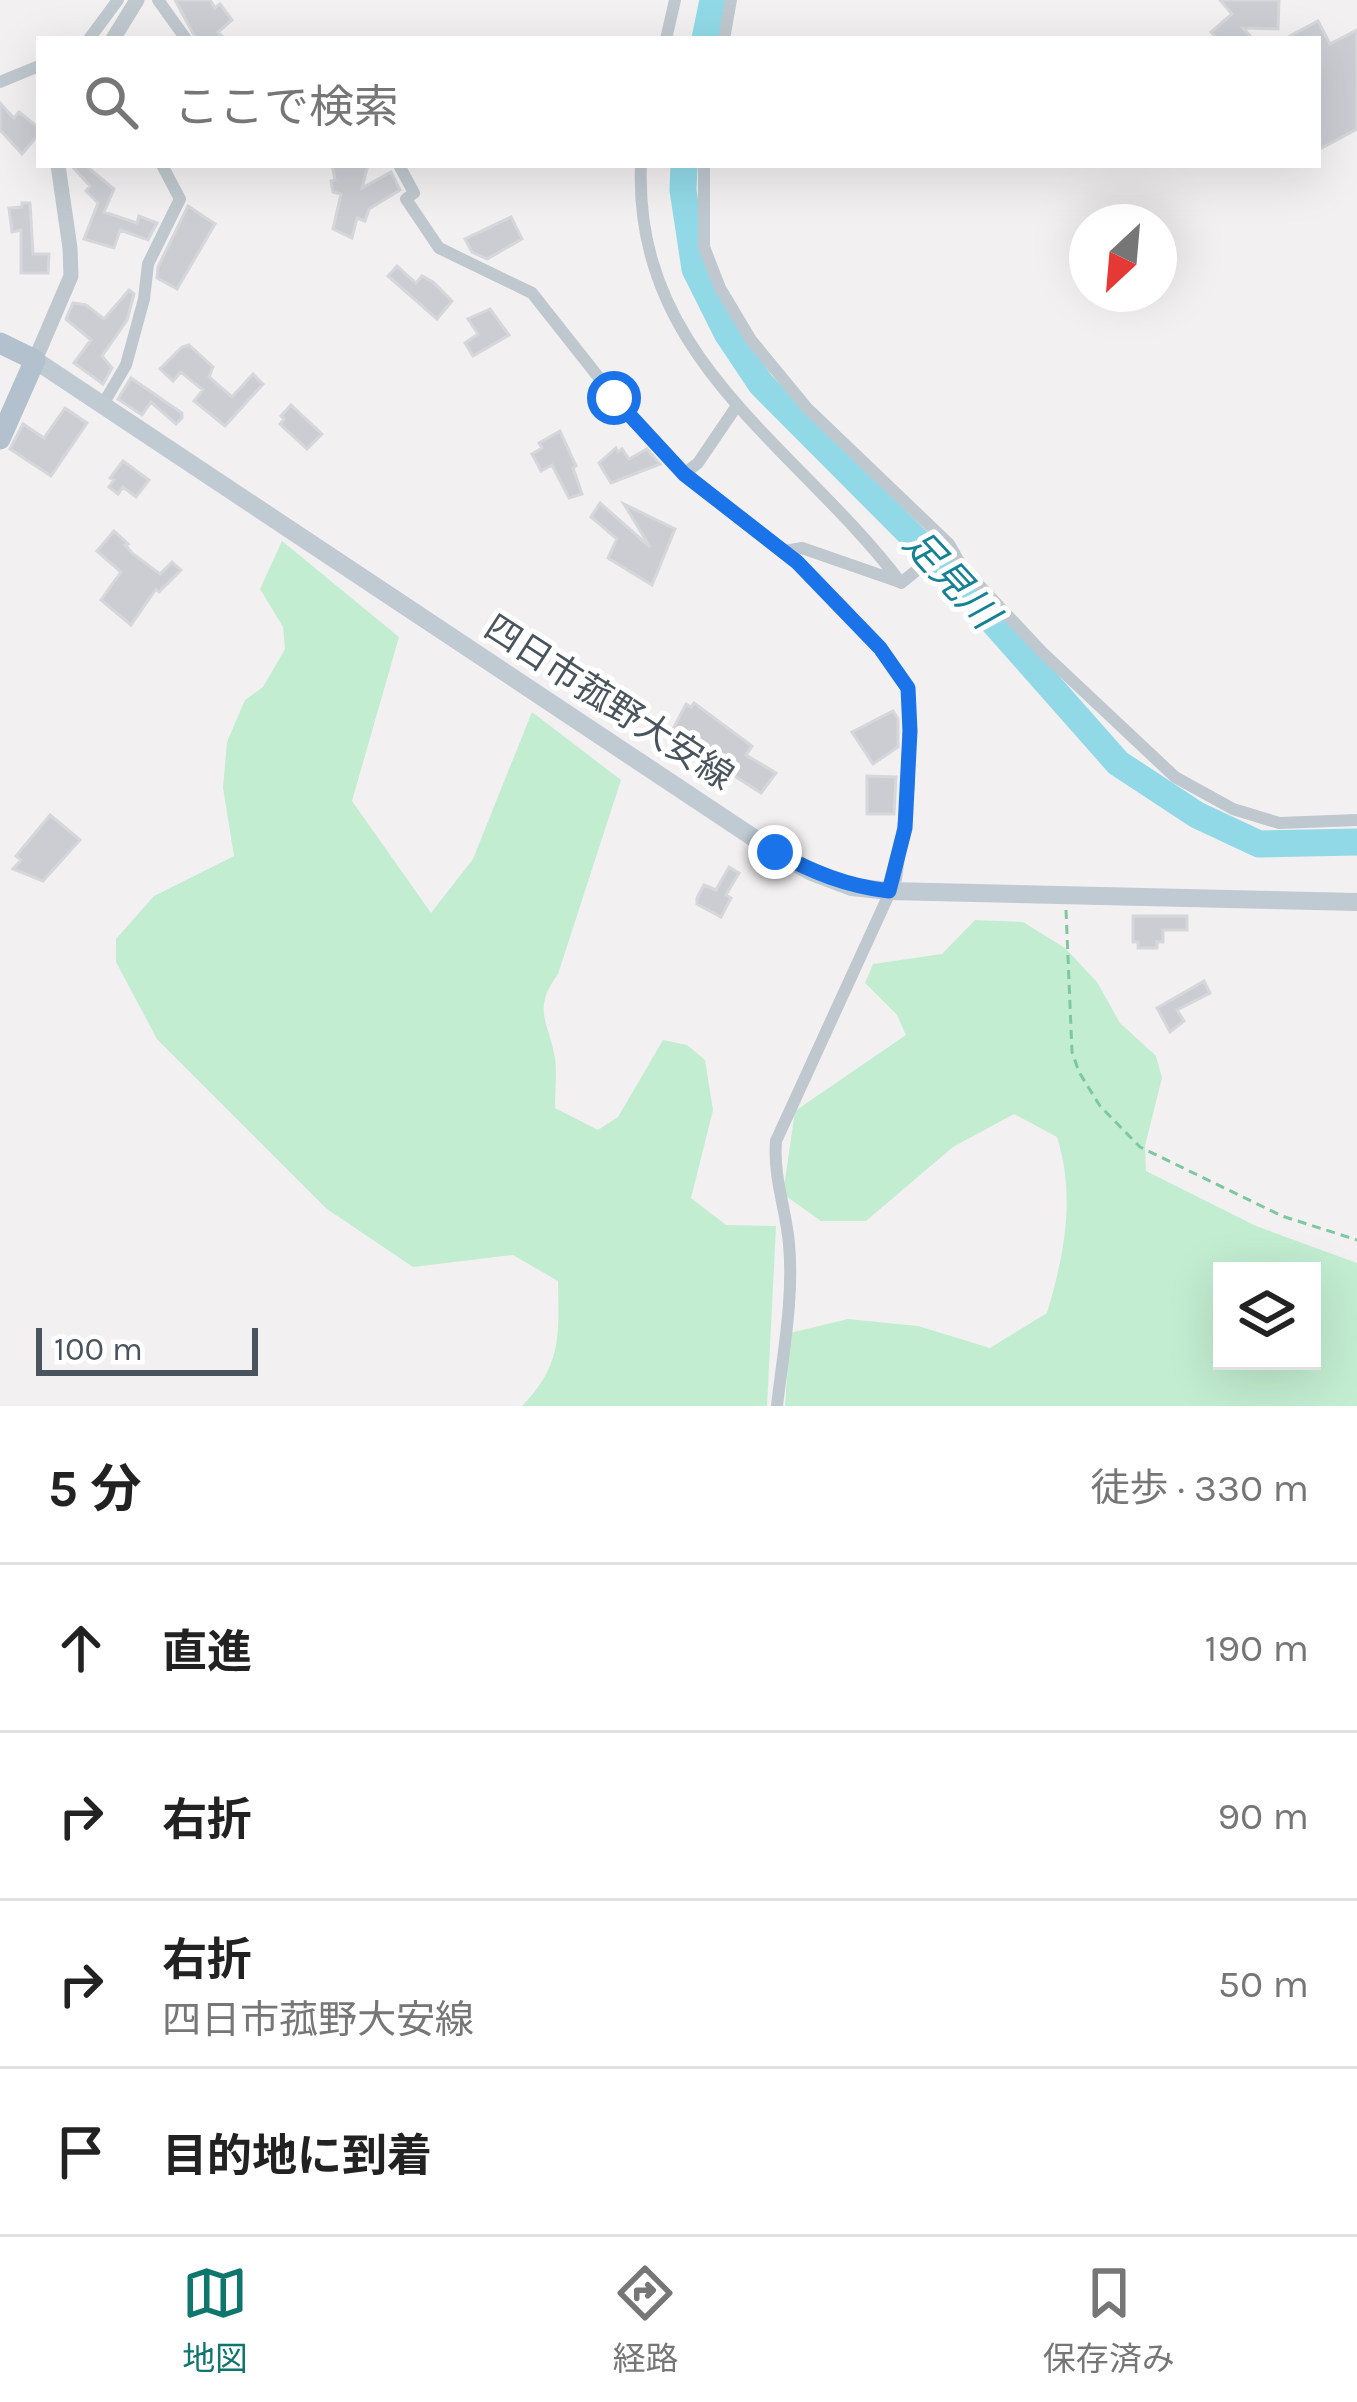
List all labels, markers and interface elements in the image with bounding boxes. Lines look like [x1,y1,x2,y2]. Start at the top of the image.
search box [36,36,1321,168]
icon: search [78,69,144,135]
text: ここで検索 [174,81,399,133]
north arrow [1069,204,1177,312]
route start [587,371,641,425]
water label: 足見川 [894,521,1010,640]
street label: 四日市菰野大安線 [477,606,741,798]
route end [748,825,802,879]
map controls [1213,1262,1321,1370]
button: layers [1213,1262,1321,1370]
scale bar [36,1322,258,1375]
text: 100 m [54,1330,143,1368]
text: 5 分 [48,1459,142,1519]
text: 徒歩 · 330 m [1091,1465,1309,1511]
icon: ahead [48,1615,114,1681]
text: 190 m [1205,1625,1309,1671]
text: 直進 [162,1626,252,1678]
icon: right [48,1783,114,1849]
text: 90 m [1217,1793,1309,1839]
text: 右折 [162,1794,252,1846]
text: 右折 [162,1934,252,1986]
icon: right [48,1951,114,2017]
text: 50 m [1218,1961,1309,2007]
text: 四日市菰野大安線 [162,1997,474,2043]
icon: arrive [48,2119,114,2185]
text: 目的地に到着 [162,2130,432,2182]
tab: 地図 [182,2260,248,2380]
tab: 経路 [612,2260,678,2380]
tab: 保存済み [1043,2260,1175,2380]

